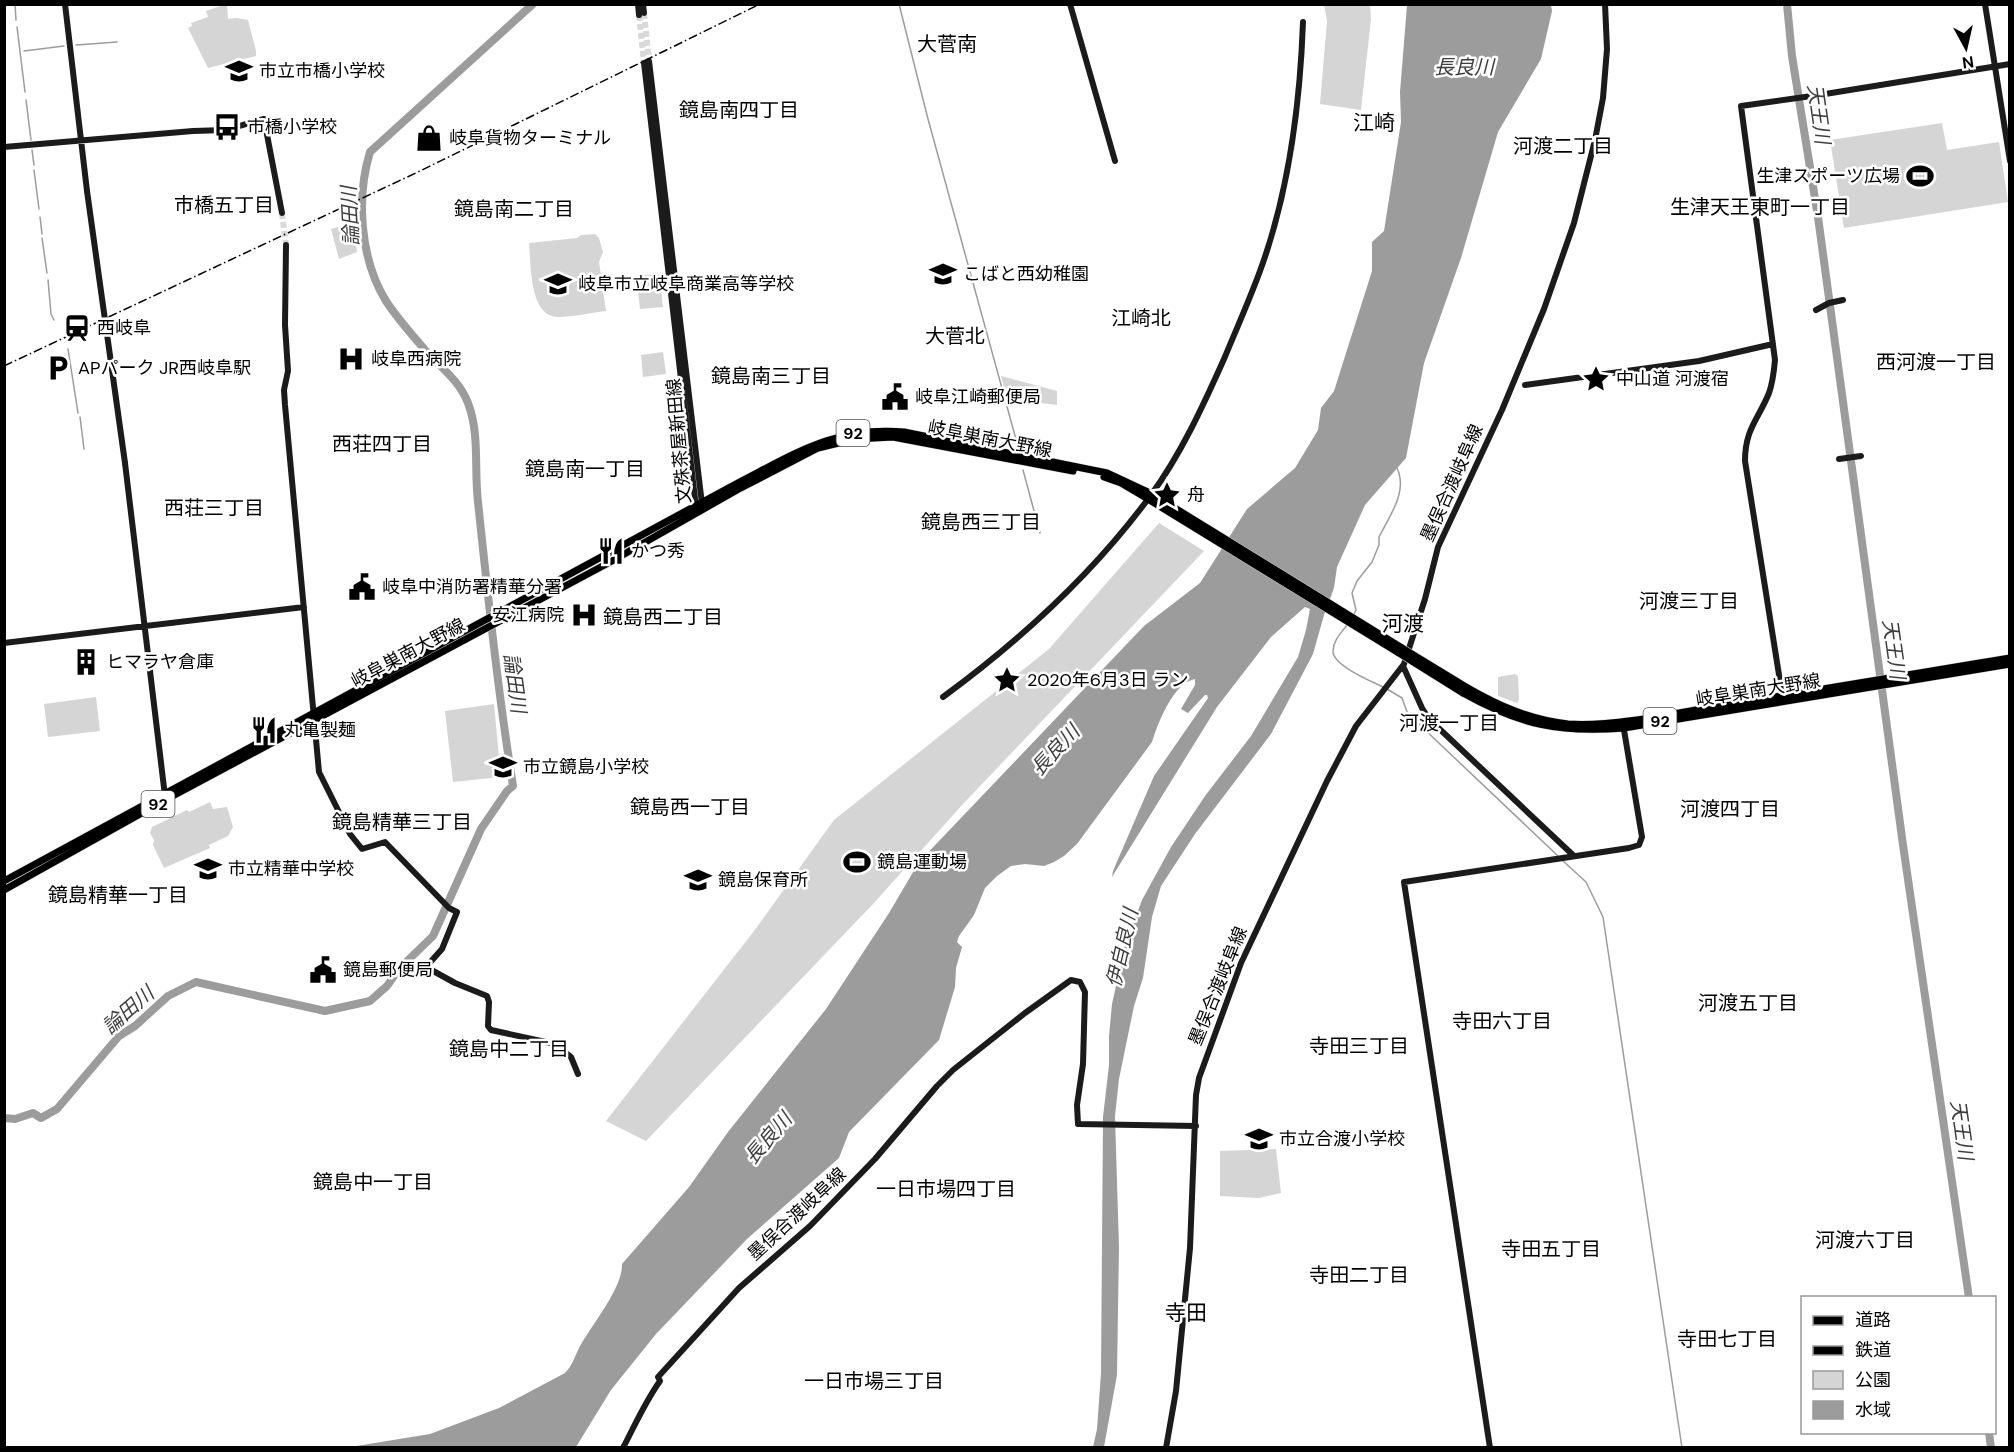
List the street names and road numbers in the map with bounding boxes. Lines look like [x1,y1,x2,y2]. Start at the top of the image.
street label: 文殊茶屋新田線 [662,377,696,505]
street label: 岐阜巣南大野線 [926,415,1054,463]
road number: 92 [836,420,870,446]
street label: 墨俣合渡岐阜線 [1415,421,1489,545]
street label: 岐阜巣南大野線 [347,613,469,693]
street label: 岐阜巣南大野線 [1694,668,1822,712]
road number: 92 [1644,708,1676,734]
road number: 92 [142,791,174,817]
street label: 墨俣合渡岐阜線 [1183,923,1253,1049]
street label: 墨俣合渡岐阜線 [743,1162,851,1266]

